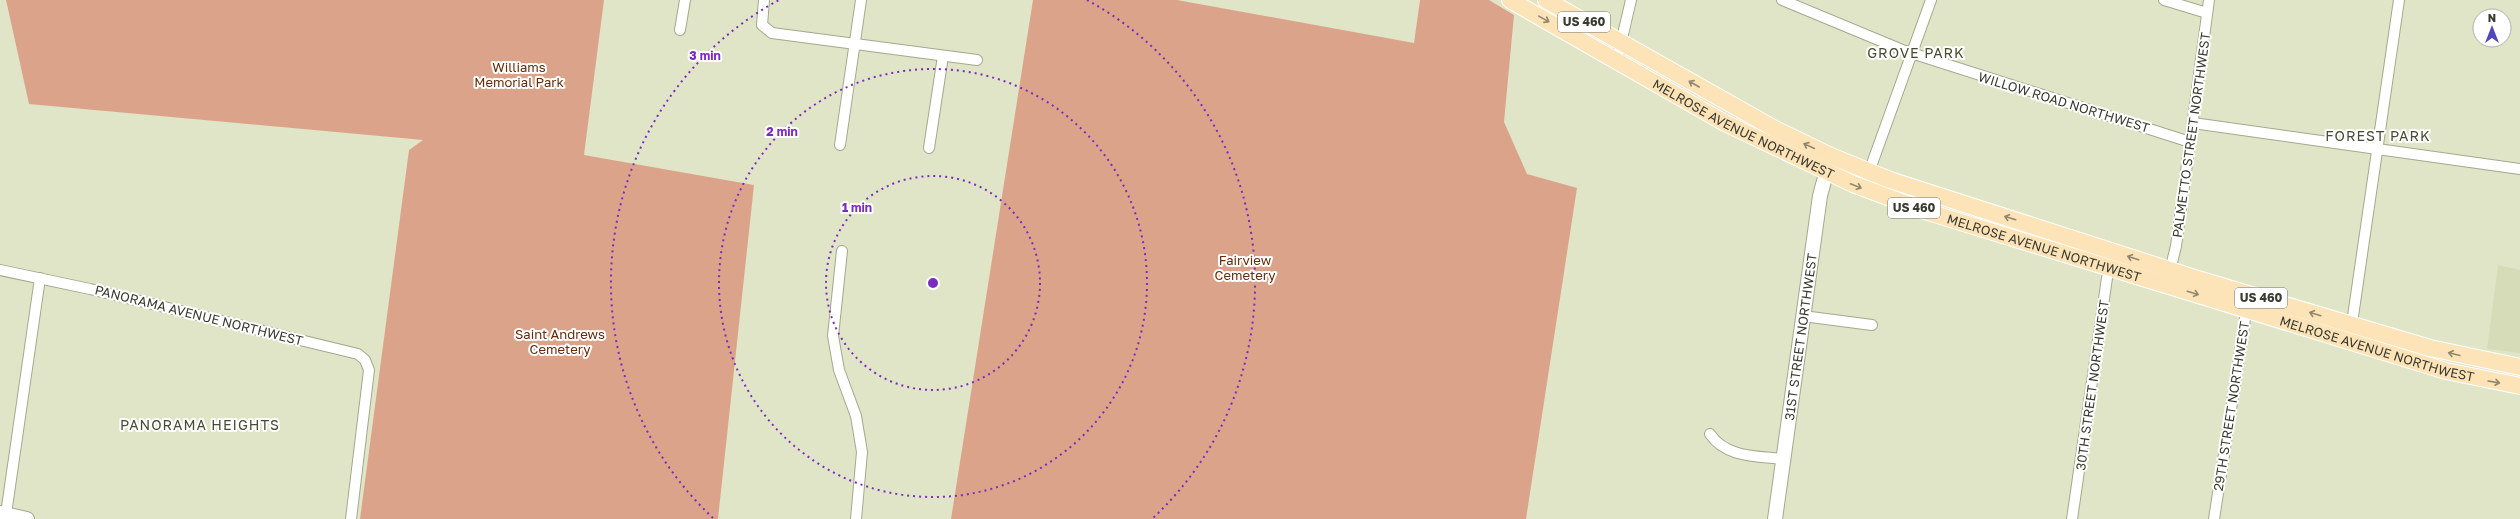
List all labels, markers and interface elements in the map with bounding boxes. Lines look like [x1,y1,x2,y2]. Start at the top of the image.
north arrow [2472,8,2512,48]
text: N [2488,11,2496,24]
road number: US 460 [1558,12,1610,32]
one-way arrow [1538,16,1550,23]
street label: PALMETTO STREET NORTHWEST [2169,31,2213,239]
district label: GROVE PARK [1867,44,1965,61]
text: 3 min [689,48,721,63]
park label: Williams Memorial Park [474,59,564,90]
street label: WILLOW ROAD NORTHWEST [1976,68,2152,136]
street label: MELROSE AVENUE NORTHWEST [1650,75,1837,182]
one-way arrow [1688,80,1700,88]
text: 2 min [766,124,798,139]
district label: FOREST PARK [2325,127,2431,144]
one-way arrow [1803,142,1815,149]
one-way arrow [1849,182,1861,190]
road number: US 460 [1888,198,1940,218]
text: 1 min [842,200,872,215]
street label: MELROSE AVENUE NORTHWEST [1945,210,2143,285]
one-way arrow [2004,214,2016,222]
park label: Fairview Cemetery [1215,252,1276,283]
street label: 31ST STREET NORTHWEST [1781,252,1820,421]
one-way arrow [2127,254,2140,261]
centre of rings [926,276,940,290]
street label: PANORAMA AVENUE NORTHWEST [93,281,305,349]
road number: US 460 [2235,288,2287,308]
one-way arrow [2186,290,2199,297]
street label: 30TH STREET NORTHWEST [2072,299,2112,471]
one-way arrow [2308,310,2321,317]
street label: MELROSE AVENUE NORTHWEST [2278,312,2476,385]
street label: 29TH STREET NORTHWEST [2210,320,2252,492]
park label: Saint Andrews Cemetery [515,326,605,357]
one-way arrow [2448,350,2461,358]
one-way arrow [2488,379,2501,387]
district label: PANORAMA HEIGHTS [120,416,280,433]

